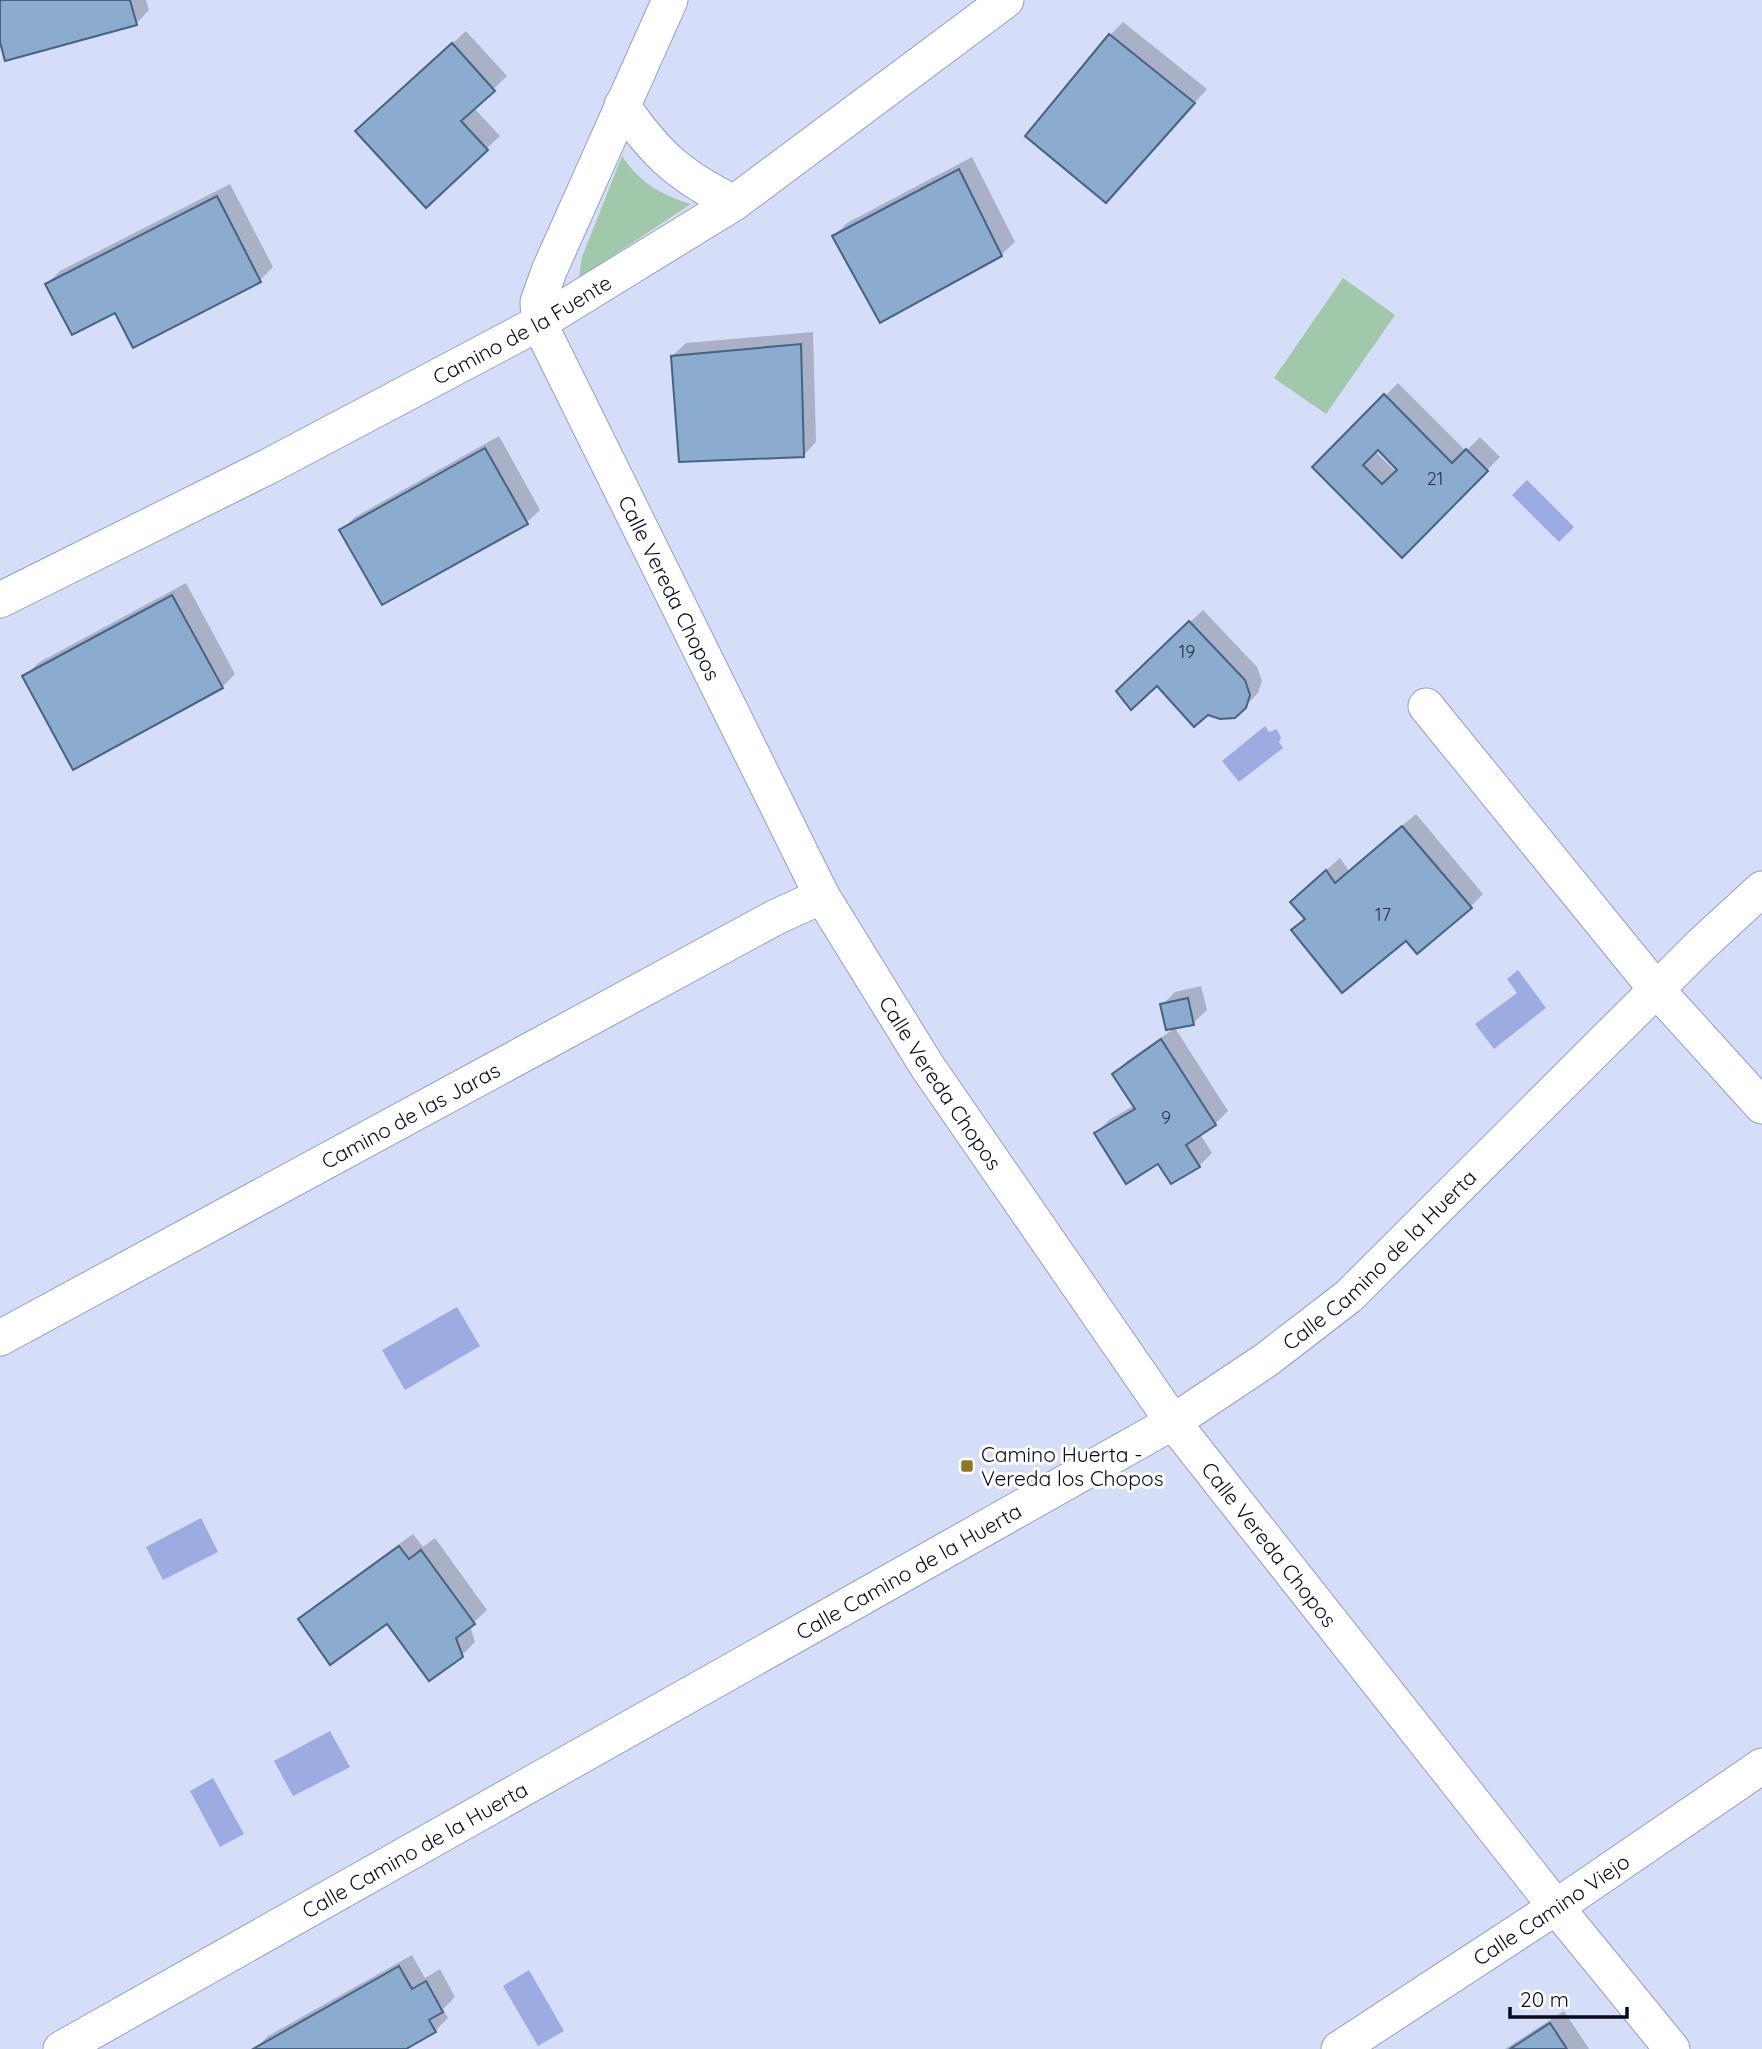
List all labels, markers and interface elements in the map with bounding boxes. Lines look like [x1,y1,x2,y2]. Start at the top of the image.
street label: Camino de la Fuente [428,269,616,390]
house number: 21 [1427,467,1443,490]
street label: Calle Vereda Chopos [613,491,726,685]
house number: 19 [1179,640,1195,663]
house number: 17 [1375,903,1391,926]
street label: Calle Vereda Chopos [874,991,1008,1175]
street label: Camino de las Jaras [317,1056,504,1174]
house number: 9 [1161,1106,1171,1129]
street label: Calle Camino de la Huerta [1277,1164,1482,1355]
place label: Camino Huerta - Vereda los Chopos [981,1441,1164,1491]
street label: Calle Vereda Chopos [1196,1456,1343,1632]
marker: Camino Huerta - Vereda los Chopos [959,1458,975,1474]
street label: Calle Camino de la Huerta [791,1497,1026,1645]
street label: Calle Camino de la Huerta [297,1776,532,1923]
street label: Calle Camino Viejo [1468,1848,1634,1971]
scale bar [1510,1976,1627,2020]
text: 20 m [1520,1986,1569,2012]

